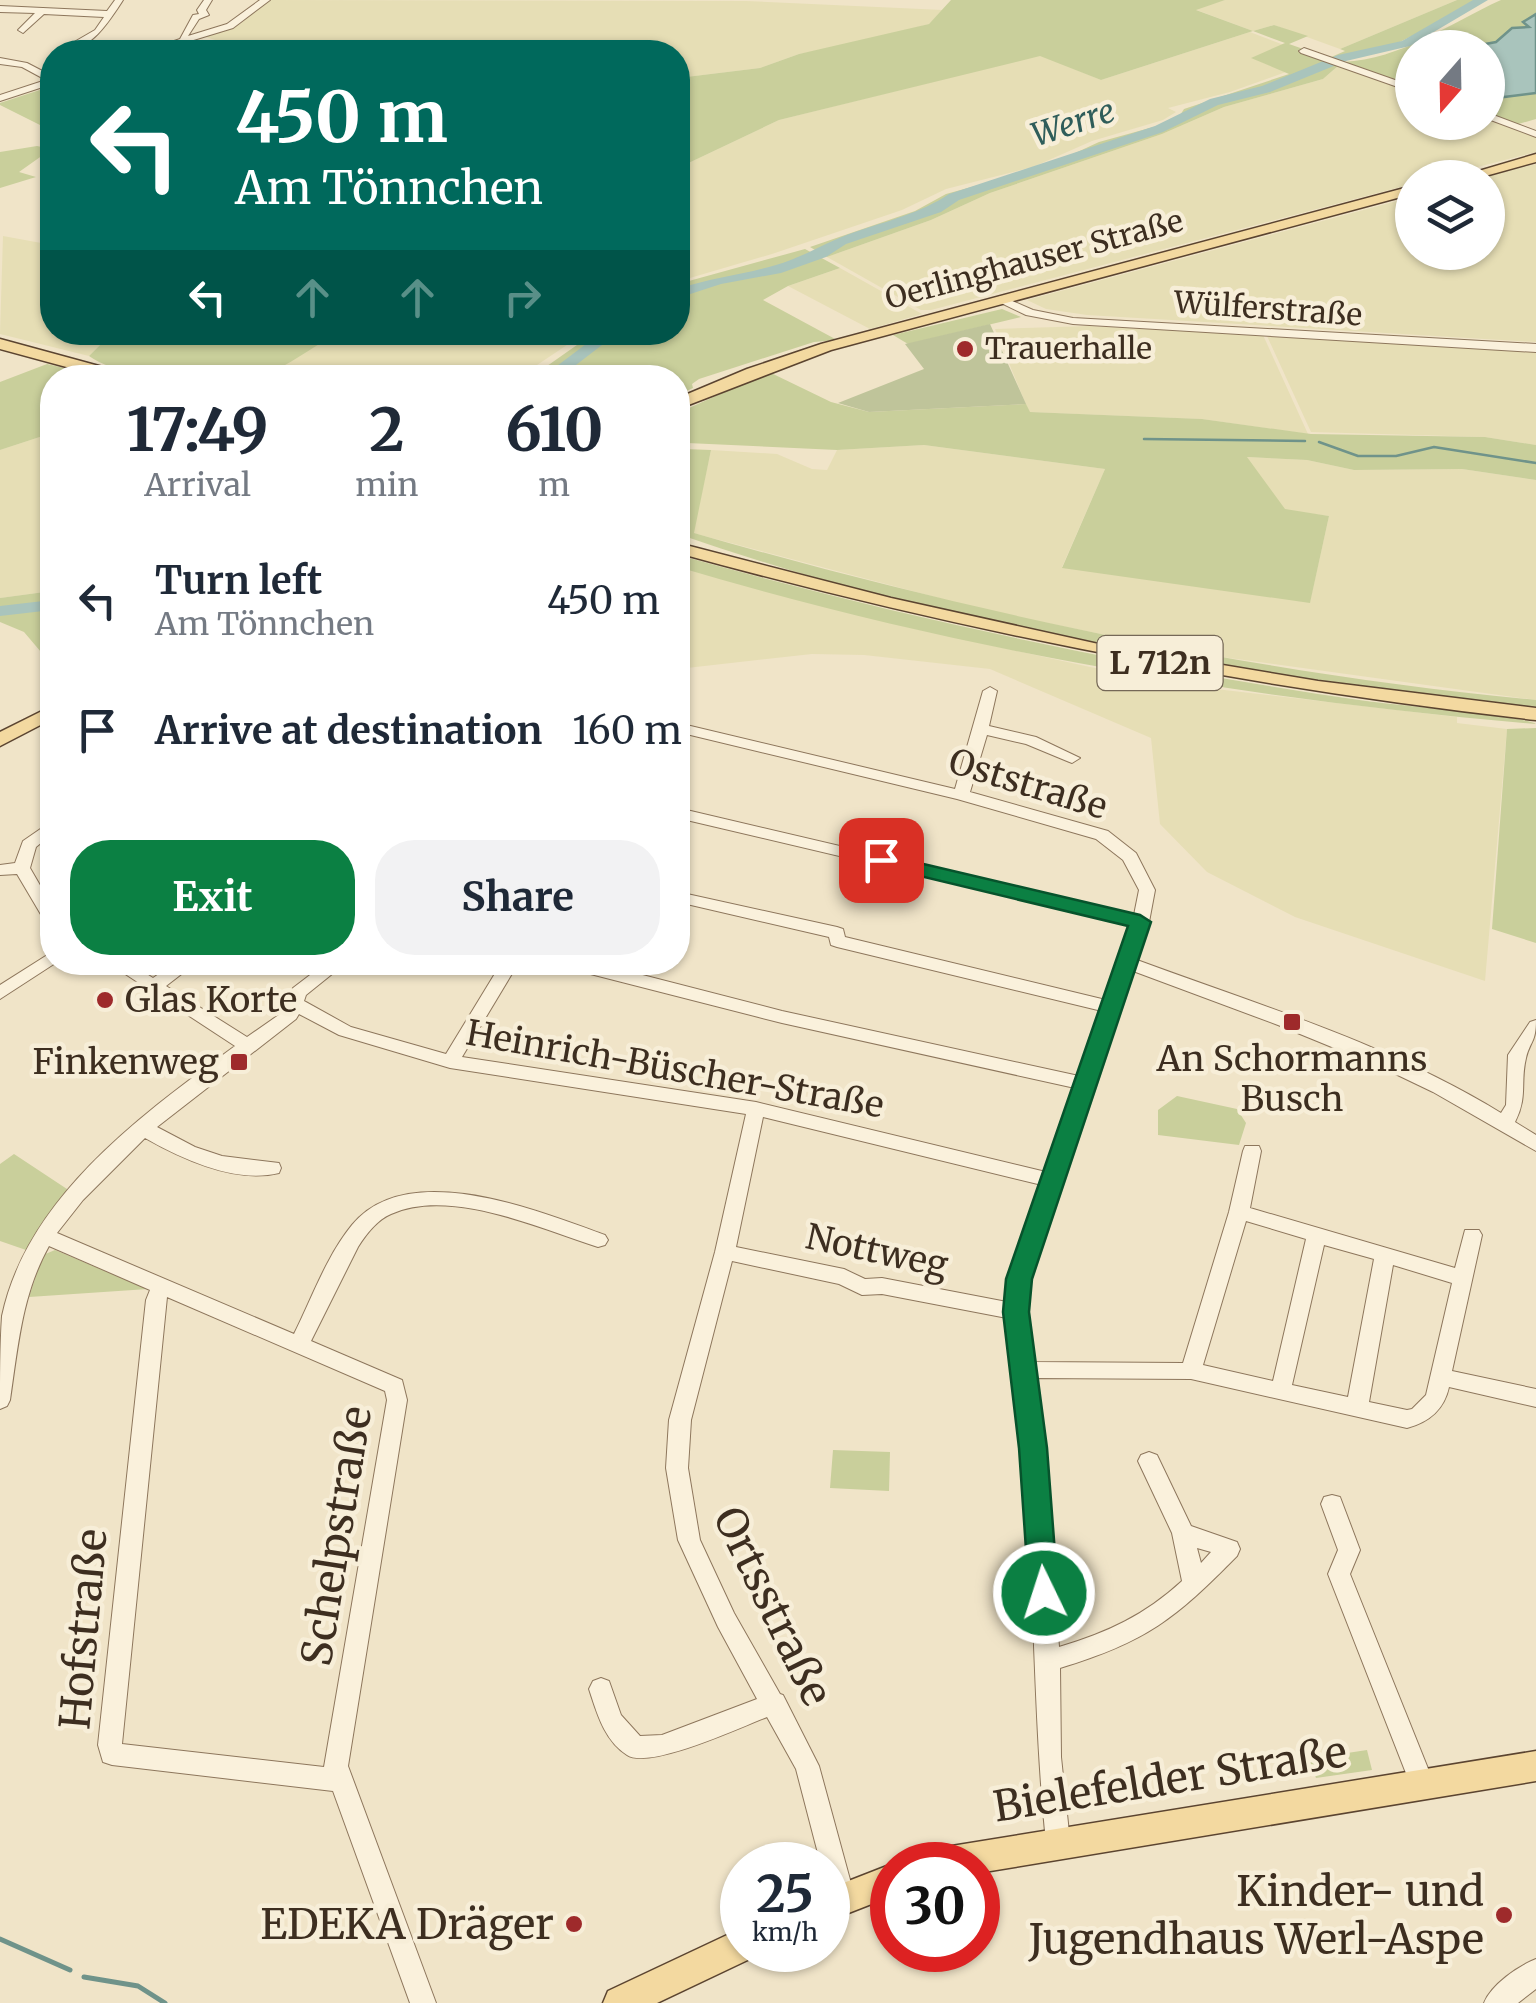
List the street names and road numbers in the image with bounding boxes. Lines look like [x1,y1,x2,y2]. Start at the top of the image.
street label: Oerlinghauser Straße [881,201,1187,317]
street label: Wülferstraße [1172,282,1364,334]
road number: L 712n [1098,636,1222,690]
street label: Oststraße [944,739,1112,829]
street label: Heinrich-Büscher-Straße [463,1011,887,1127]
street label: Nottweg [802,1214,952,1288]
street label: Schelpstraße [290,1403,382,1669]
street label: Ortsstraße [703,1498,843,1714]
street label: Hofstraße [48,1527,118,1731]
street label: Bielefelder Straße [990,1725,1350,1833]

